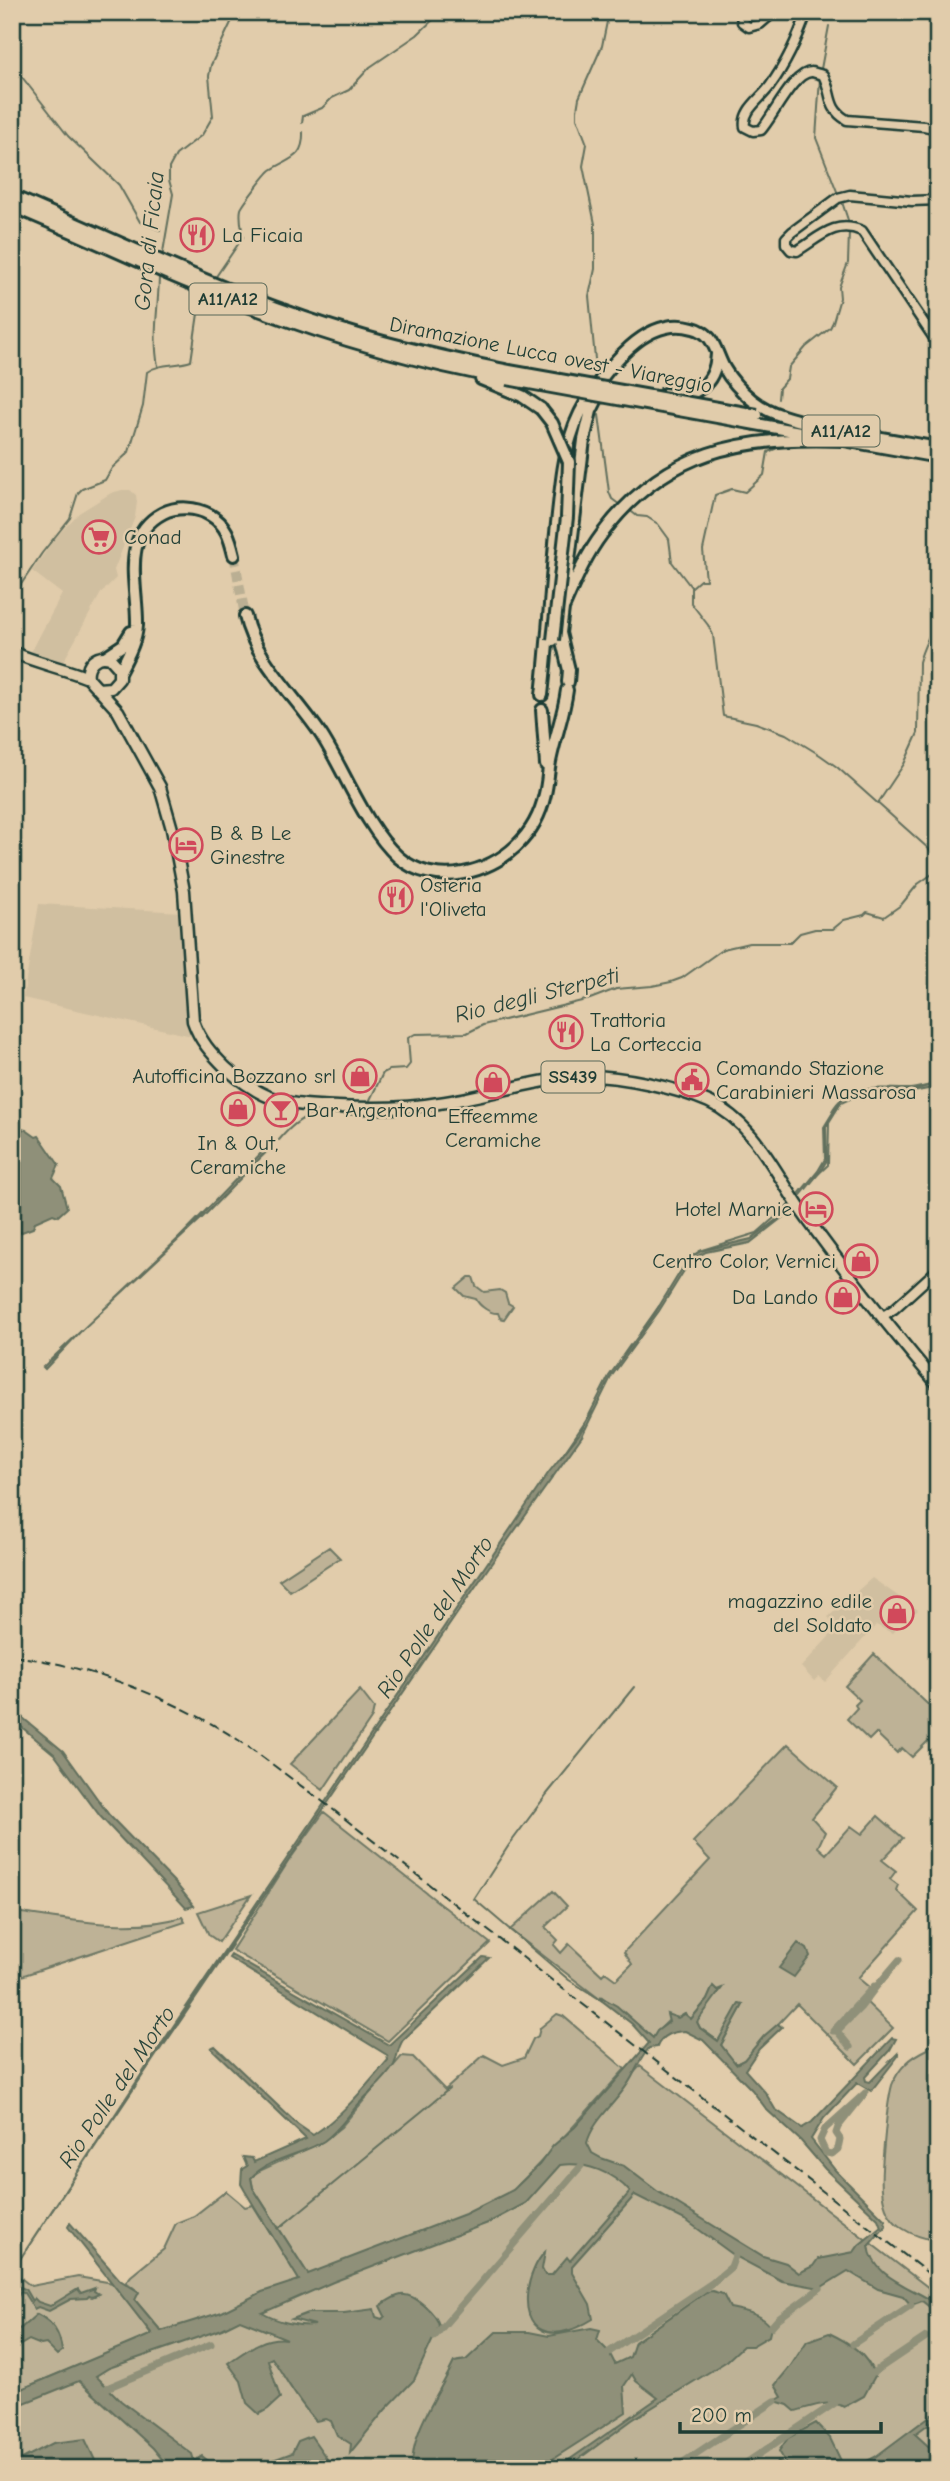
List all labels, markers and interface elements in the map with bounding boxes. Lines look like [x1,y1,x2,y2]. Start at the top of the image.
water label: Gora di Ficaia [128,170,170,312]
restaurant icon: La Ficaia [178,216,216,254]
place label: La Ficaia [222,223,303,247]
road number: A11/A12 [190,284,266,314]
street label: Diramazione Lucca ovest - Viareggio [387,312,715,398]
road number: A11/A12 [802,416,880,446]
supermarket icon: Conad [80,518,118,556]
place label: Conad [124,525,182,549]
place label: B & B Le Ginestre [210,821,291,869]
hotel icon: B & B Le Ginestre [167,826,205,864]
place label: Osteria l'Oliveta [420,873,487,921]
restaurant icon: Osteria l'Oliveta [377,878,415,916]
water label: Rio degli Sterpeti [452,961,623,1029]
place label: Trattoria La Corteccia [590,1008,702,1056]
restaurant icon: Trattoria La Corteccia [547,1013,585,1051]
place label: Comando Stazione Carabinieri Massarosa [716,1056,917,1104]
shop icon: Autofficina Bozzano srl [341,1057,379,1095]
public building icon: Comando Stazione Carabinieri Massarosa [673,1061,711,1099]
road number: SS439 [542,1062,604,1092]
shop icon: Effeemme Ceramiche [474,1063,512,1101]
place label: Autofficina Bozzano srl [132,1064,336,1088]
shop icon: In & Out, Ceramiche [219,1090,257,1128]
bar icon: Bar Argentona [262,1091,300,1129]
place label: Bar Argentona [306,1098,437,1122]
place label: Effeemme Ceramiche [445,1104,541,1152]
place label: In & Out, Ceramiche [190,1131,286,1179]
hotel icon: Hotel Marnie [797,1190,835,1228]
place label: Hotel Marnie [675,1197,792,1221]
shop icon: Centro Color, Vernici [842,1242,880,1280]
place label: Centro Color, Vernici [652,1249,836,1273]
shop icon: Da Lando [824,1278,862,1316]
place label: Da Lando [732,1285,818,1309]
water label: Rio Polle del Morto [371,1531,499,1703]
place label: magazzino edile del Soldato [728,1589,872,1637]
shop icon: magazzino edile del Soldato [878,1594,916,1632]
water label: Rio Polle del Morto [53,2001,181,2173]
scale bar [680,2390,882,2434]
text: 200 m [691,2403,752,2427]

